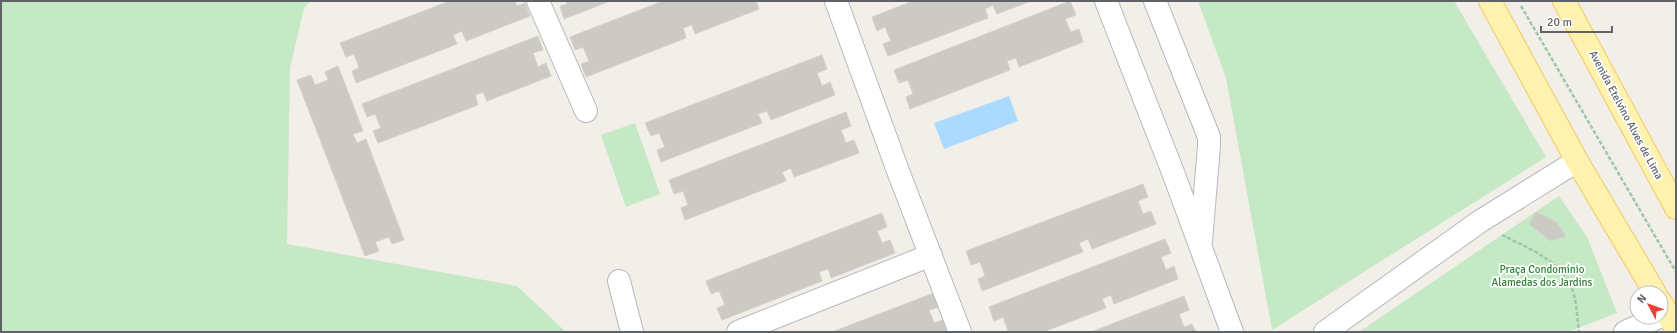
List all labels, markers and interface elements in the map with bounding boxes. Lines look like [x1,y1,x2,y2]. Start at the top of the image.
scale bar [1541,8,1612,34]
text: 20 m [1547,15,1572,30]
street label: Avenida Etelvino Alves de Lima [1586,48,1666,182]
park label: Praça Condomínio Alamedas dos Jardins [1492,263,1593,289]
north arrow [1629,285,1669,325]
text: N [1634,292,1649,306]

